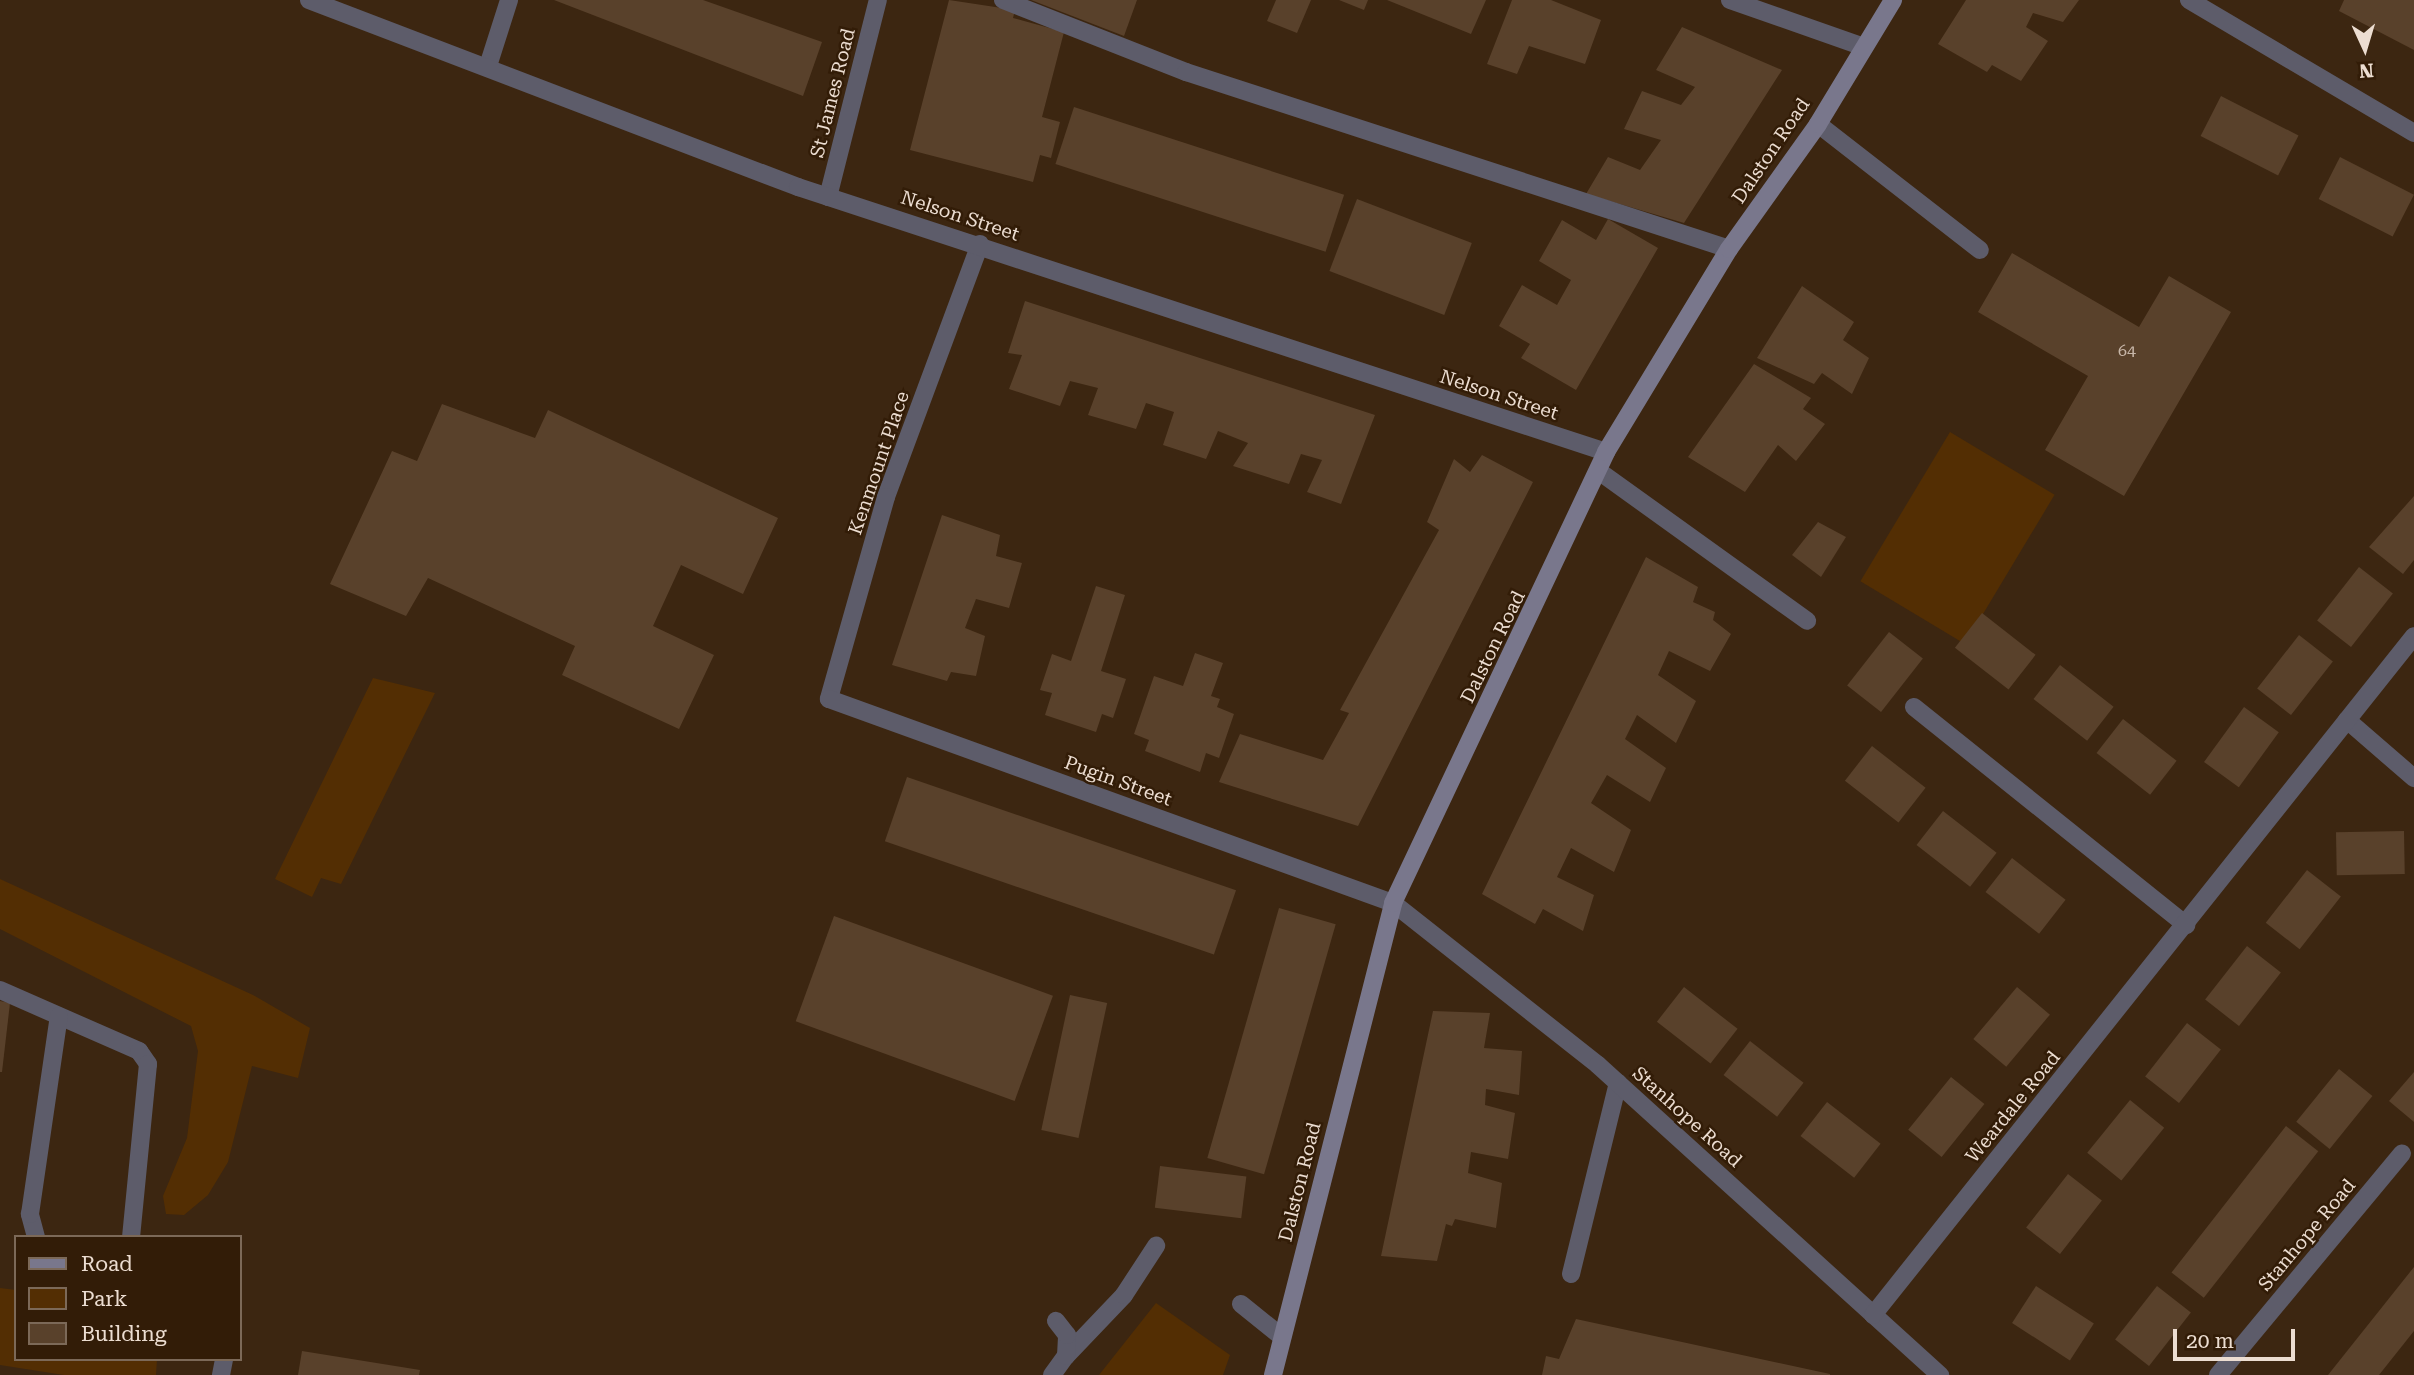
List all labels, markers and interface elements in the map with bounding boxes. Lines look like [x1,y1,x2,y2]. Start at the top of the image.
north arrow [2330,14,2400,84]
street label: St James Road [806,26,860,160]
text: N [2358,58,2375,82]
street label: Dalston Road [1727,94,1815,208]
street label: Nelson Street [898,186,1022,246]
house number: 64 [2118,341,2136,361]
street label: Nelson Street [1437,365,1561,425]
street label: Kenmount Place [844,388,914,538]
street label: Dalston Road [1456,587,1530,707]
street label: Pugin Street [1061,751,1175,811]
street label: Weardale Road [1961,1047,2065,1167]
street label: Stanhope Road [1628,1062,1746,1172]
street label: Dalston Road [1274,1120,1326,1244]
street label: Stanhope Road [2254,1174,2360,1296]
legend [14,1235,242,1361]
text: Road [81,1252,133,1276]
text: Park [81,1287,127,1311]
scale bar [2176,1316,2298,1360]
text: Building [81,1322,167,1346]
text: 20 m [2186,1329,2234,1353]

